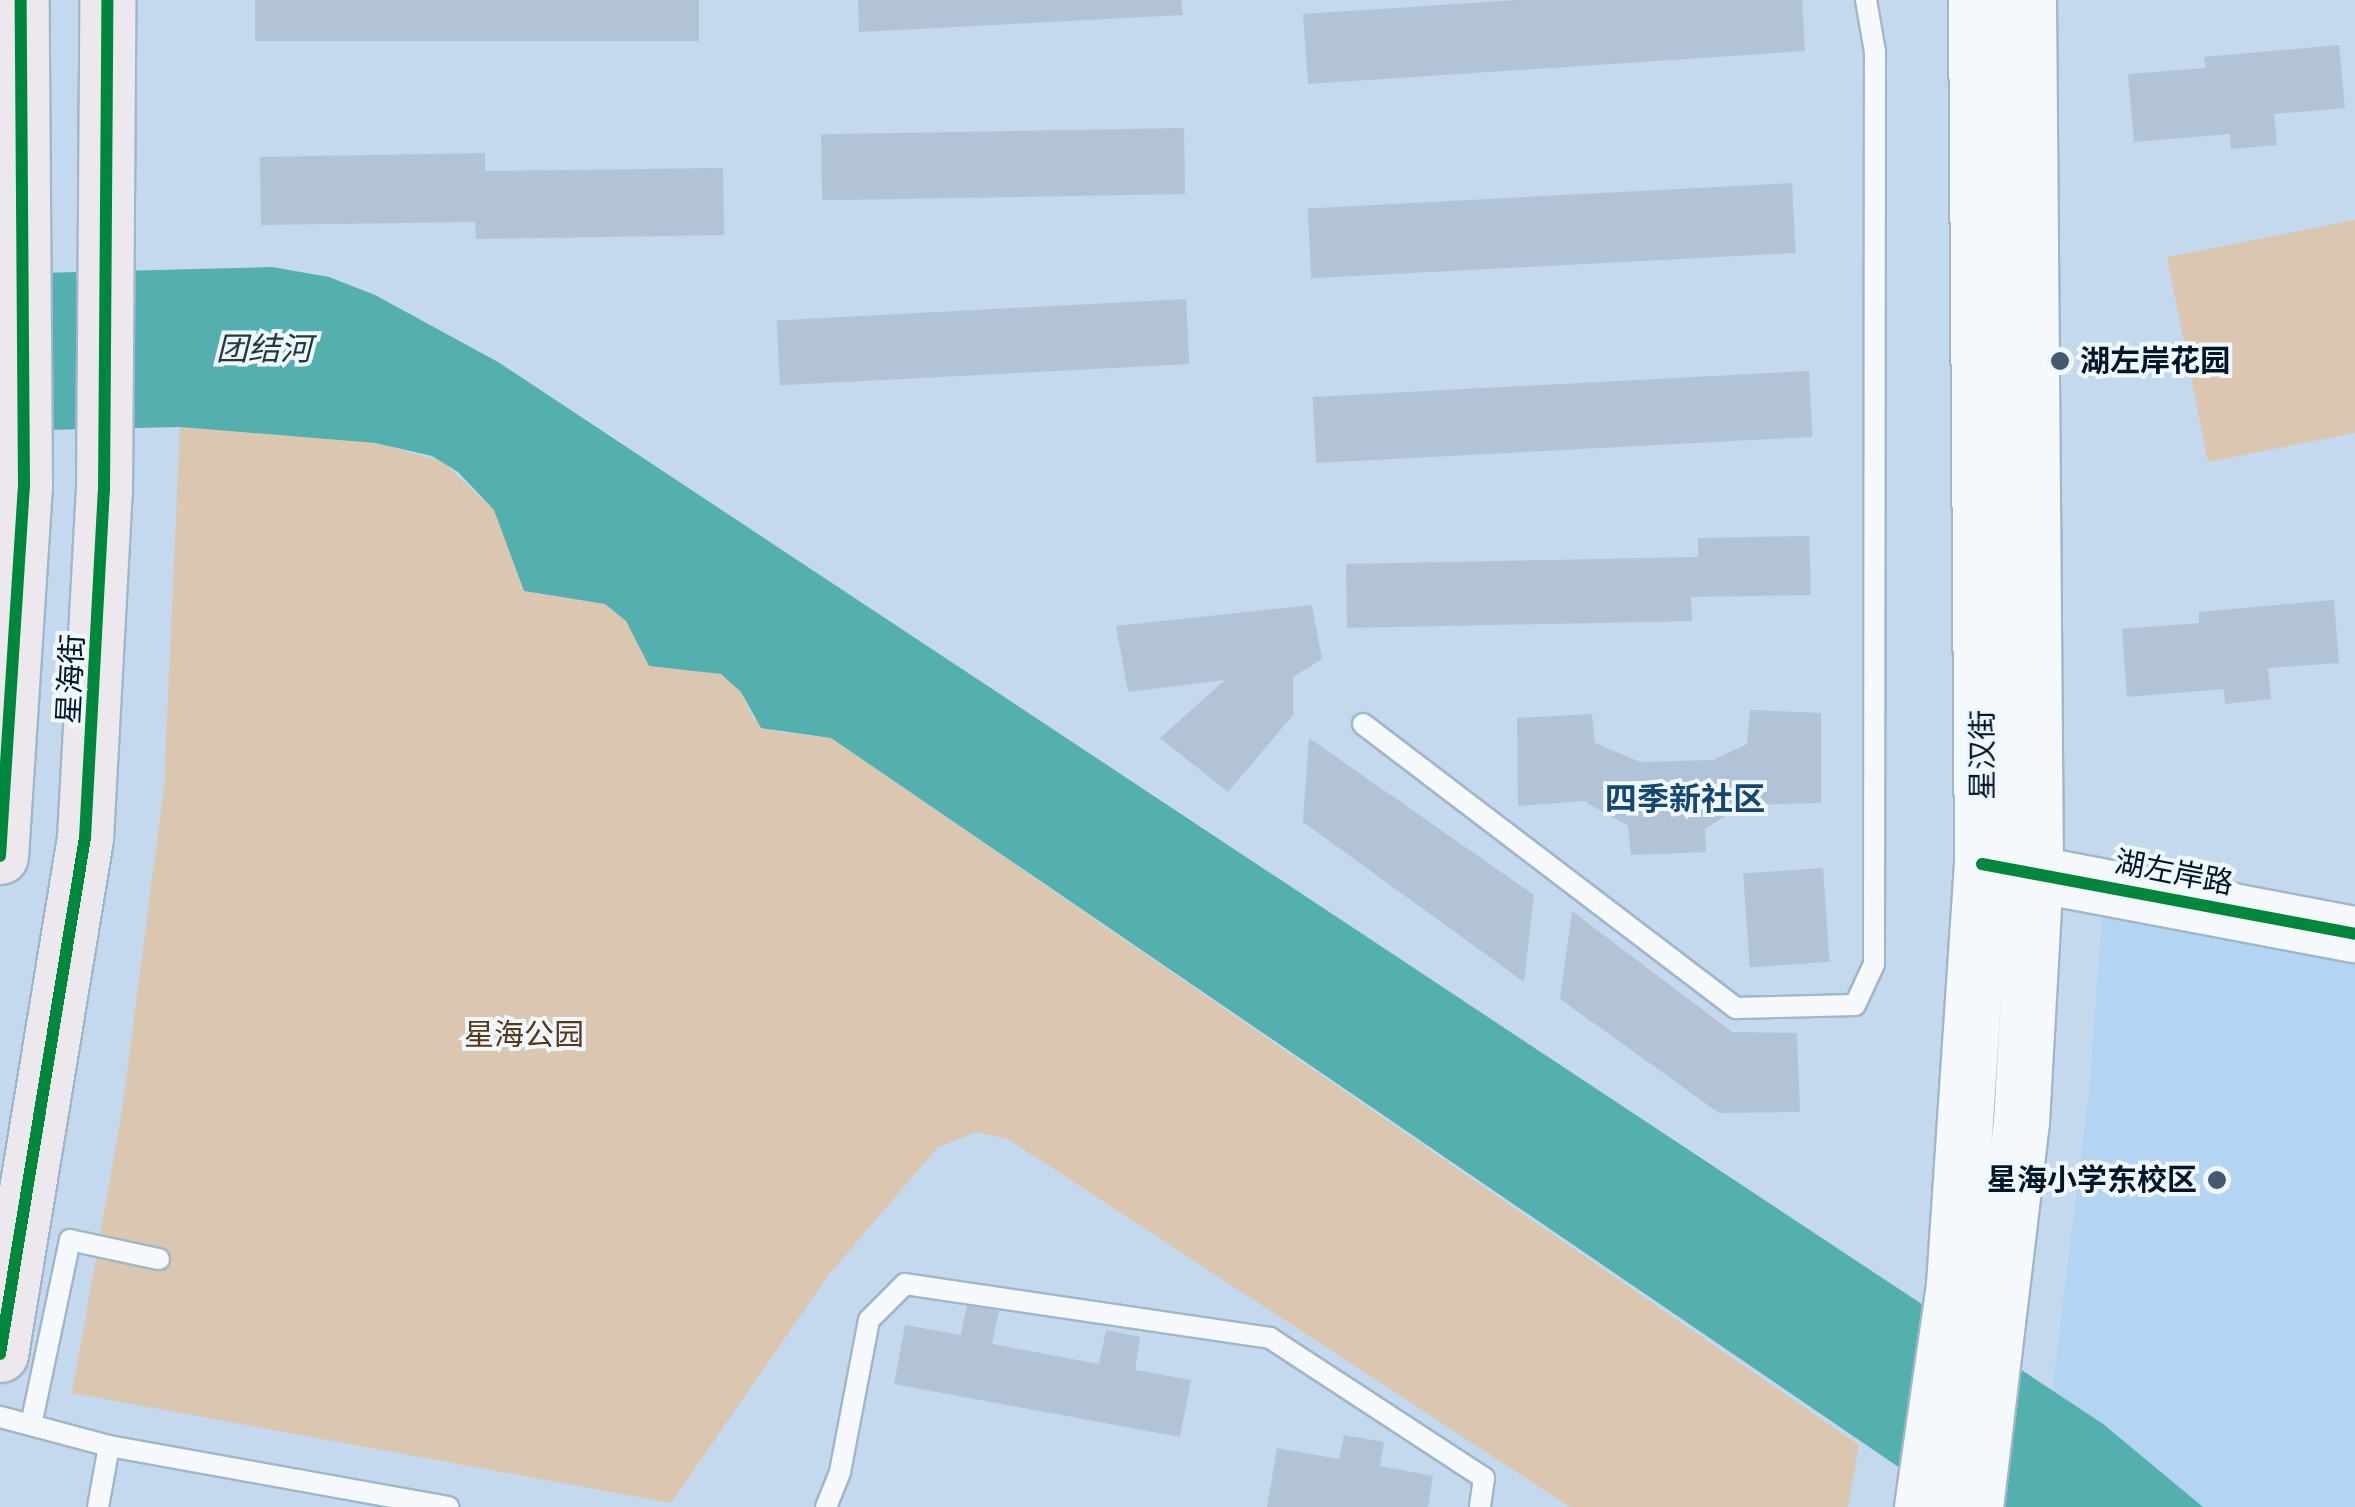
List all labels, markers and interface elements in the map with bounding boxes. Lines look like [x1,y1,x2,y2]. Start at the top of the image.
water label: 团结河 [216,331,312,369]
place label: 湖左岸花园 [2080,343,2230,379]
marker: 湖左岸花园 [2049,350,2071,372]
street label: 星海街 [51,633,91,725]
street label: 星汉街 [1965,710,2001,800]
district label: 四季新社区 [1605,781,1765,819]
street label: 湖左岸路 [2112,844,2236,902]
park label: 星海公园 [464,1017,584,1053]
place label: 星海小学东校区 [1987,1162,2197,1198]
marker: 星海小学东校区 [2206,1169,2228,1191]

